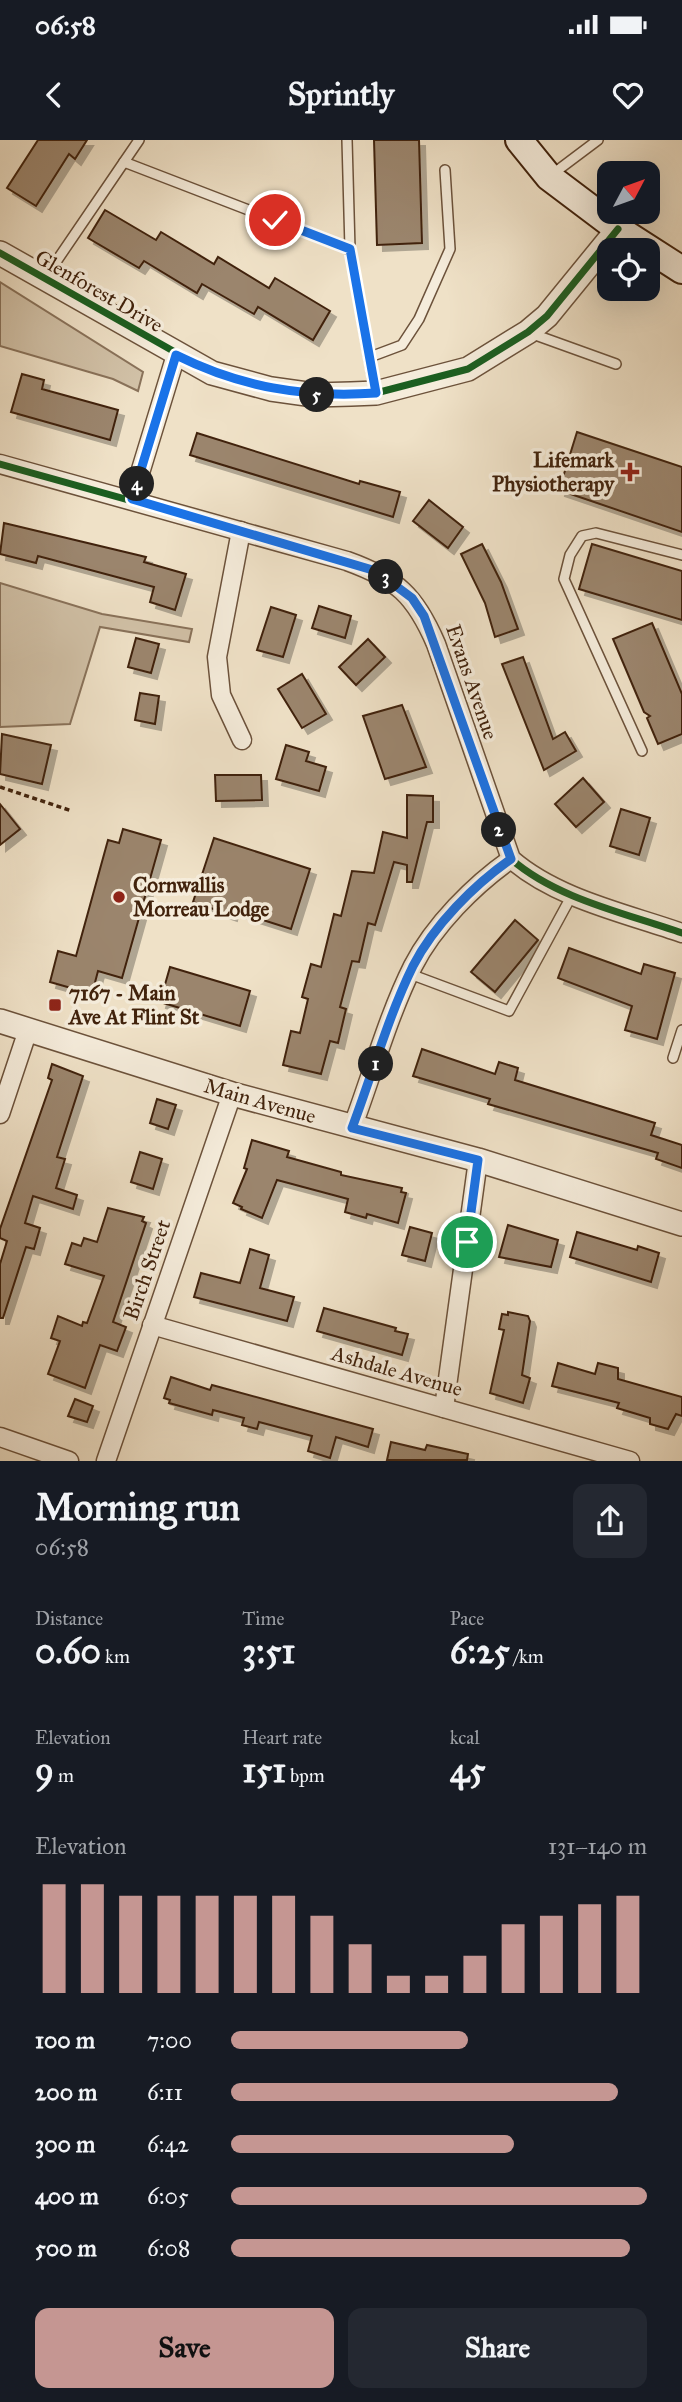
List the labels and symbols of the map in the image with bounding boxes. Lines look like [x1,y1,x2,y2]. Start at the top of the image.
north arrow [597,161,660,224]
pin [245,190,305,250]
street label: Glenforest Drive [30,244,168,338]
pin: 5 [300,378,334,412]
place label: Lifemark Physiotherapy [492,447,615,497]
marker: Lifemark Physiotherapy [620,462,640,482]
pin: 4 [120,466,154,502]
pin: 3 [368,560,404,594]
street label: Evans Avenue [440,621,504,743]
pin: 2 [482,812,516,848]
place label: Cornwallis Morreau Lodge [133,872,270,922]
marker: Cornwallis Morreau Lodge [111,889,127,905]
place label: 7167 - Main Ave At Flint St [67,980,200,1030]
marker: 7167 - Main Ave At Flint St [47,997,63,1013]
pin: 1 [358,1046,394,1082]
street label: Main Avenue [201,1073,319,1129]
pin [437,1212,497,1272]
street label: Birch Street [118,1216,176,1324]
street label: Ashdale Avenue [328,1340,466,1402]

